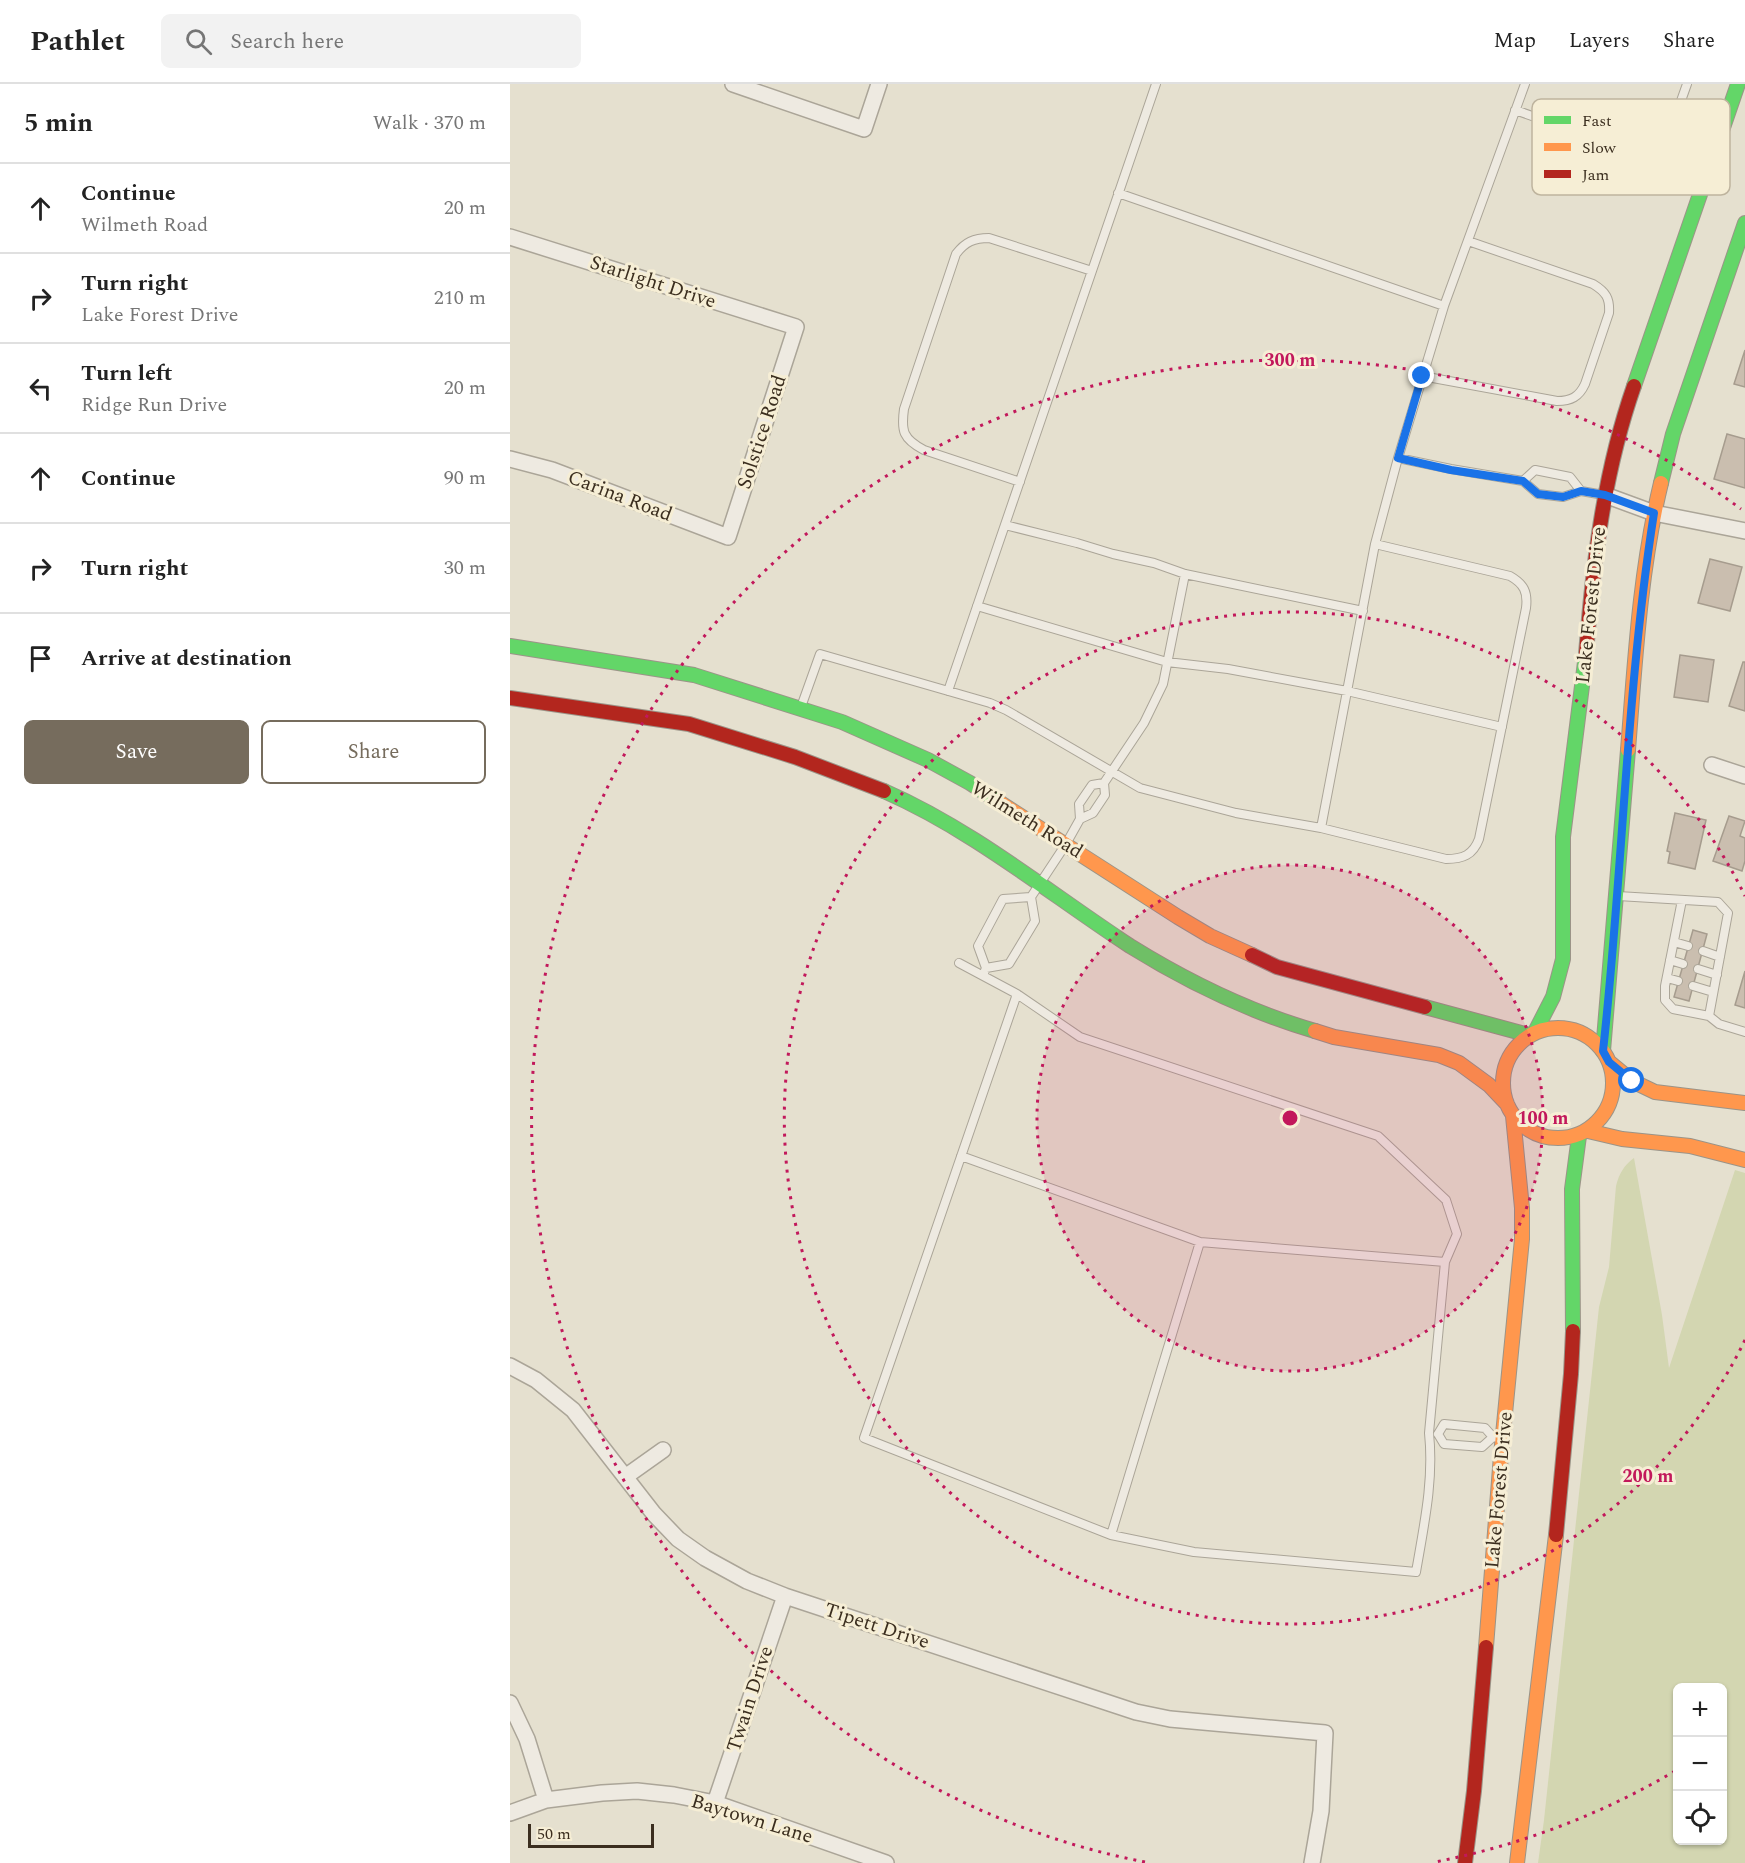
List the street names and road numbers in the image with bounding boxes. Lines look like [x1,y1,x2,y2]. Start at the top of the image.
street label: Starlight Drive [586,247,720,317]
street label: Solstice Road [729,371,795,493]
street label: Carina Road [563,462,677,530]
street label: Lake Forest Drive [1568,525,1614,685]
street label: Wilmeth Road [965,774,1089,866]
street label: Lake Forest Drive [1477,1410,1521,1570]
street label: Tipett Drive [821,1595,933,1657]
street label: Twain Drive [719,1642,781,1756]
street label: Baytown Lane [687,1786,817,1852]

